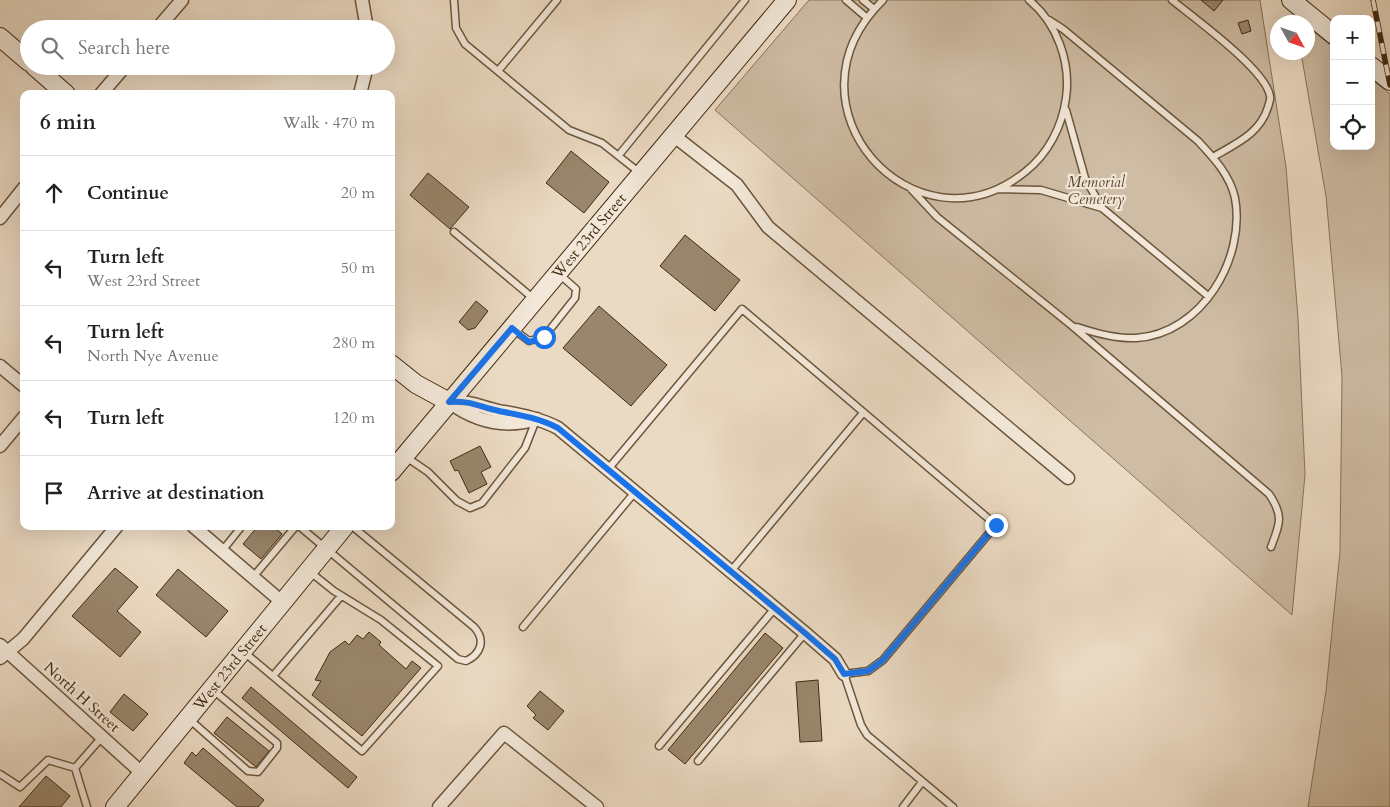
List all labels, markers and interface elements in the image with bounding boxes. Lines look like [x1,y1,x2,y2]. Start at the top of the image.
north arrow [1270,15,1315,60]
map controls [1330,15,1375,150]
button: + [1330,15,1375,60]
search box [20,20,395,75]
icon: search [38,34,66,62]
text: Search here [78,35,170,61]
button: − [1330,60,1375,105]
button: locate [1330,105,1375,150]
text: 6 min [40,108,96,137]
text: Walk · 470 m [283,112,375,134]
park label: Memorial Cemetery [1067,172,1126,209]
icon: ahead [40,179,68,207]
text: Continue [87,180,169,206]
text: 20 m [341,182,375,204]
street label: West 23rd Street [547,189,631,284]
text: Turn left [87,244,164,270]
icon: left [40,254,68,282]
text: 50 m [341,257,375,279]
text: West 23rd Street [87,270,200,292]
text: Turn left [87,319,164,345]
route start [533,326,556,349]
icon: left [40,329,68,357]
text: 280 m [333,332,375,354]
text: North Nye Avenue [87,345,219,367]
icon: left [40,404,68,432]
text: Turn left [87,405,164,431]
text: 120 m [333,407,375,429]
icon: arrive [40,479,68,507]
text: Arrive at destination [87,480,264,506]
route end [985,514,1008,537]
street label: West 23rd Street [188,619,271,715]
street label: North H Street [40,657,125,737]

